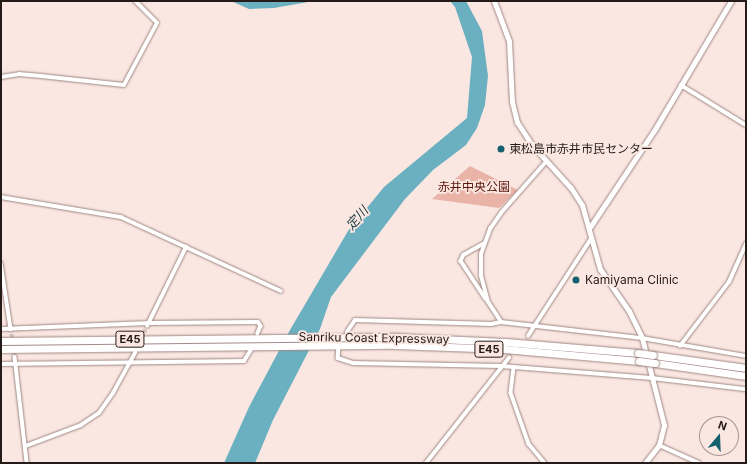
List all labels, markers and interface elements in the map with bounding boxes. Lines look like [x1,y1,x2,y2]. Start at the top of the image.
place label: 東松島市赤井市民センター [509,142,653,156]
marker: 東松島市赤井市民センター [496,144,506,154]
park label: 赤井中央公園 [438,180,510,194]
water label: 定川 [343,203,371,233]
place label: Kamiyama Clinic [585,273,679,287]
marker: Kamiyama Clinic [570,274,582,286]
street label: Sanriku Coast Expressway [298,329,450,347]
road number: E45 [115,330,145,348]
road number: E45 [474,340,504,358]
north arrow [699,416,739,456]
text: N [716,418,729,434]

